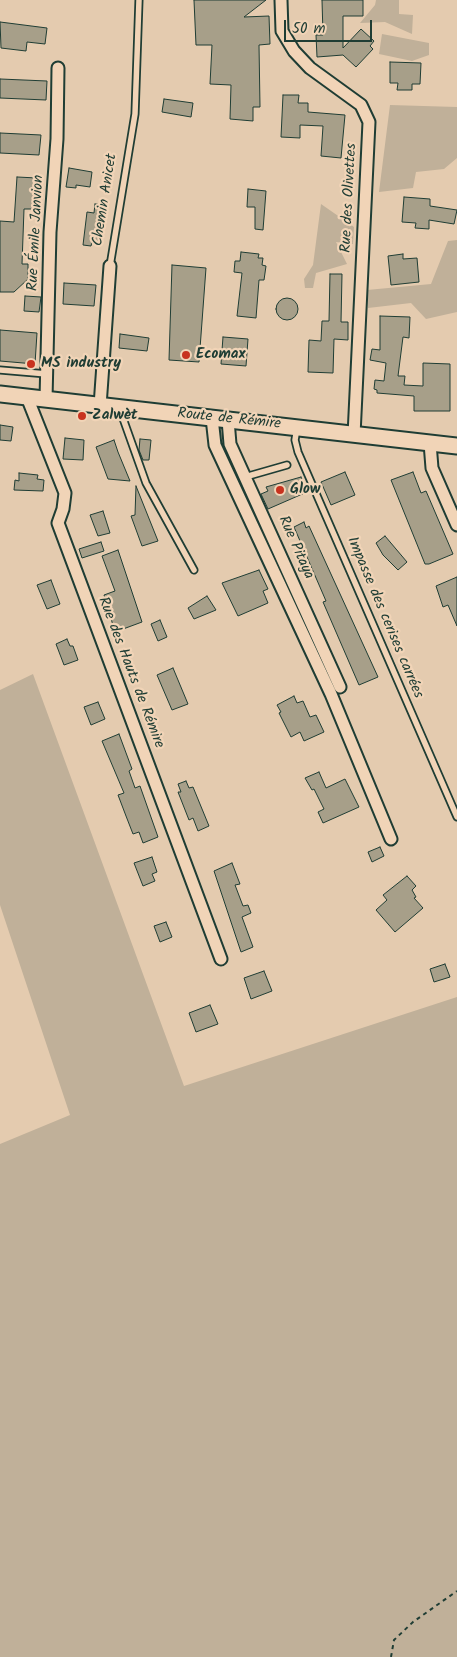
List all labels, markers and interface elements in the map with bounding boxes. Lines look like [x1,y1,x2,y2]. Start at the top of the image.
scale bar [287,10,374,42]
text: 50 m [292,17,326,41]
street label: Rue des Olivettes [338,143,362,253]
street label: Chemin Anicet [90,153,122,247]
street label: Rue Émile Janvion [25,175,49,291]
place label: Ecomax [196,346,245,364]
marker: Ecomax [180,349,192,361]
place label: MS industry [41,355,121,373]
marker: MS industry [25,358,37,370]
street label: Route de Rémire [176,406,282,434]
place label: Zalwèt [92,407,138,425]
marker: Zalwèt [76,410,88,422]
place label: Glow [290,481,320,499]
marker: Glow [274,484,286,496]
street label: Rue Pitaya [273,514,317,582]
street label: Impasse des cerises carrées [342,534,426,702]
street label: Rue des Hauts de Rémire [93,595,167,751]

